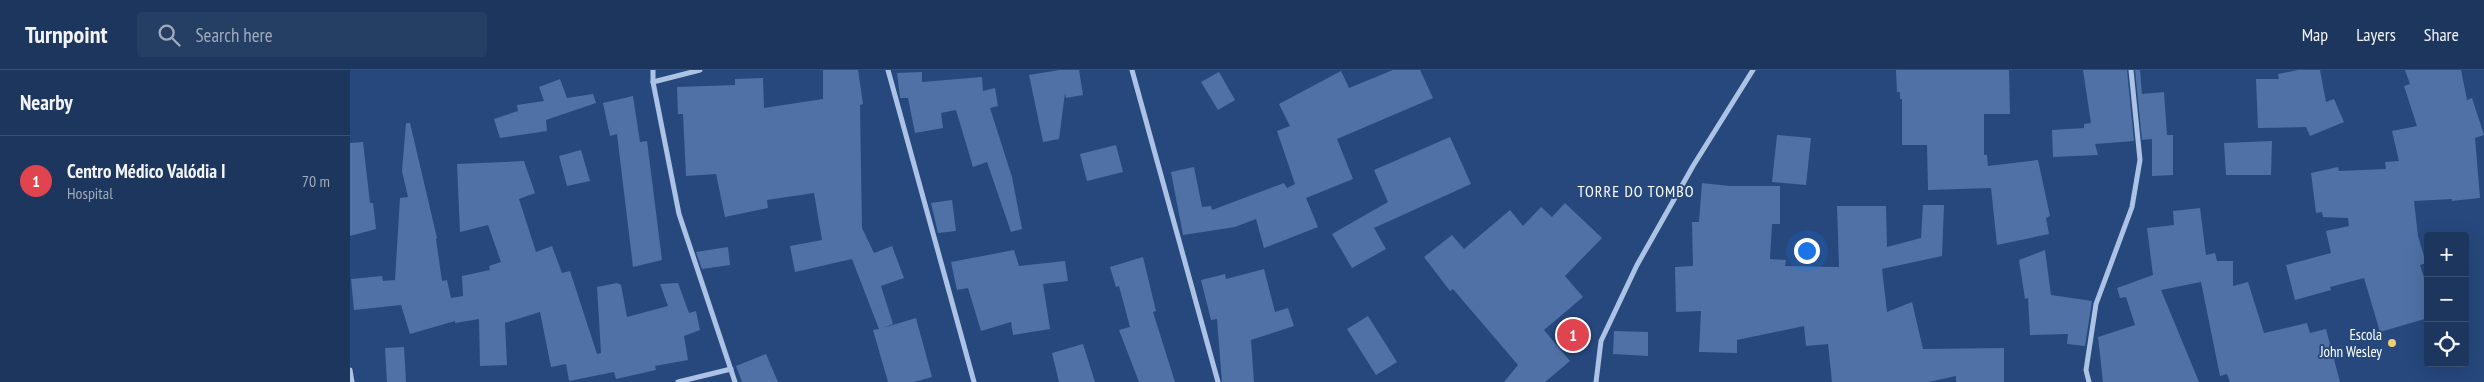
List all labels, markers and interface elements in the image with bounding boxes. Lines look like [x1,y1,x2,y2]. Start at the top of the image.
search box [137,12,487,57]
text: Turnpoint [25,19,107,50]
icon: search [155,21,183,49]
text: Search here [195,23,273,47]
text: Map [2302,23,2328,46]
text: Layers [2356,23,2396,46]
text: Share [2424,23,2459,46]
text: Nearby [20,89,73,116]
text: Centro Médico Valódia I [67,159,226,183]
text: 1 [32,171,40,191]
text: 70 m [302,171,330,191]
district label: TORRE DO TOMBO [1578,181,1694,201]
text: Hospital [67,183,113,203]
map controls [2424,232,2469,367]
button: + [2424,232,2469,277]
your location [1794,238,1820,264]
button: − [2424,277,2469,322]
pin: 1 [1557,316,1589,354]
button: locate [2424,322,2469,367]
place label: Escola John Wesley [2319,325,2382,361]
marker: Escola John Wesley [2386,337,2398,349]

